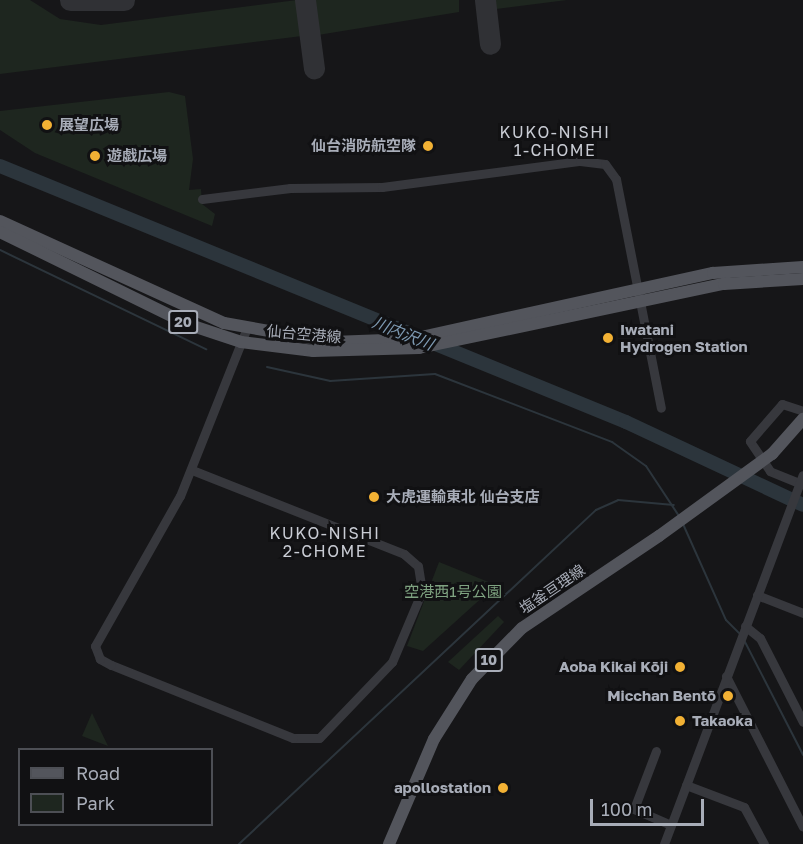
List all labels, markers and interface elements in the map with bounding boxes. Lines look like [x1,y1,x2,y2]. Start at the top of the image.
place label: 展望広場 [59,116,119,134]
marker: 展望広場 [40,118,54,132]
district label: KUKO-NISHI 1-CHOME [500,122,610,160]
place label: 仙台消防航空隊 [311,137,416,155]
marker: 仙台消防航空隊 [421,139,435,153]
place label: 遊戯広場 [107,147,167,165]
marker: 遊戯広場 [88,149,102,163]
road number: 20 [168,311,198,333]
water label: 川内沢川 [370,312,436,354]
place label: Iwatani Hydrogen Station [620,320,748,355]
street label: 仙台空港線 [266,322,342,346]
marker: Iwatani Hydrogen Station [601,331,615,345]
place label: 大虎運輸東北 仙台支店 [386,488,540,506]
marker: 大虎運輸東北 仙台支店 [367,490,381,504]
district label: KUKO-NISHI 2-CHOME [270,523,380,561]
street label: 塩釜亘理線 [516,561,588,617]
park label: 空港西1号公園 [404,583,502,601]
road number: 10 [474,649,504,671]
place label: Aoba Kikai Kōji [559,658,668,676]
marker: Aoba Kikai Kōji [673,660,687,674]
place label: Micchan Bentō [607,687,716,705]
marker: Micchan Bentō [721,689,735,703]
place label: Takaoka [692,712,753,730]
marker: Takaoka [673,714,687,728]
legend [18,748,213,826]
text: Road [76,762,120,784]
place label: apollostation [394,779,491,797]
marker: apollostation [496,781,510,795]
scale bar [593,787,707,825]
text: Park [76,792,115,814]
text: 100 m [601,798,652,820]

